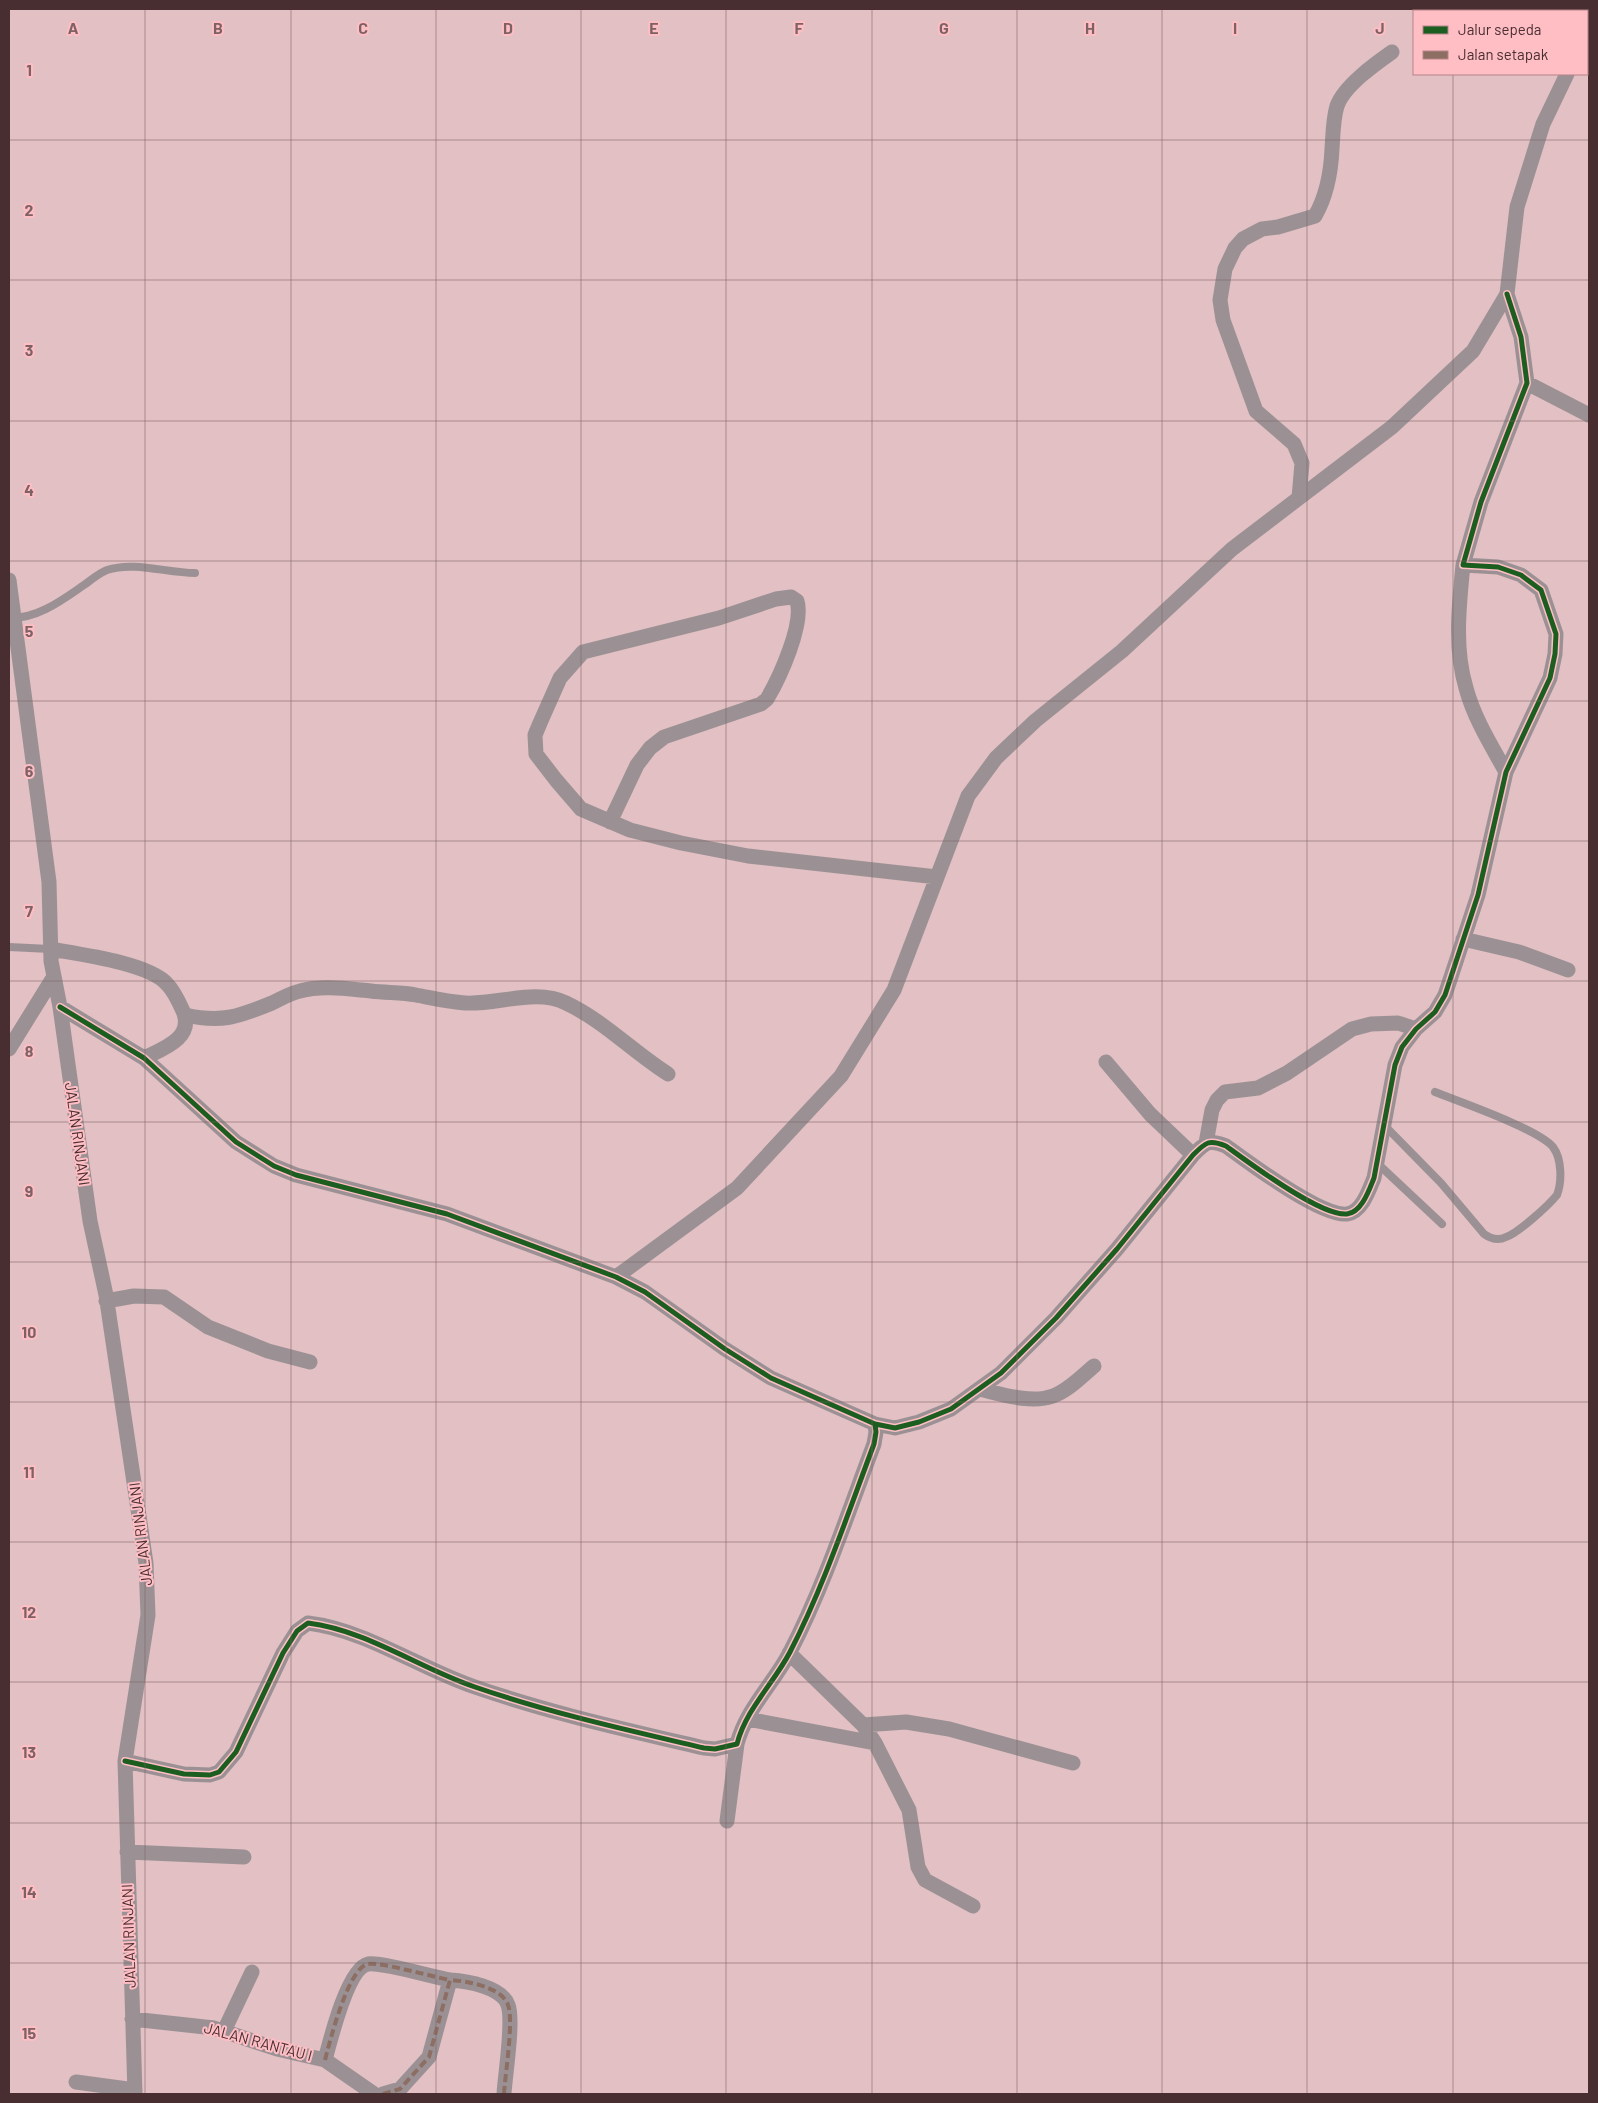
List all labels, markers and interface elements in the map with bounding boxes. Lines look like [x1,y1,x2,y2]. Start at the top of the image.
legend [1413,10,1588,75]
text: A [68,18,79,37]
text: B [213,18,223,37]
text: C [358,18,368,37]
text: D [503,18,513,37]
text: E [649,18,659,37]
text: F [795,18,804,37]
text: G [939,18,949,37]
text: H [1085,18,1095,37]
text: I [1233,18,1237,37]
text: J [1375,18,1385,37]
text: Jalur sepeda [1458,20,1542,38]
text: Jalan setapak [1458,45,1549,63]
text: 1 [26,60,32,79]
text: 2 [25,200,34,219]
text: 3 [25,340,33,359]
text: 4 [24,480,34,499]
text: 5 [25,621,34,640]
text: 6 [25,761,34,780]
text: 7 [25,901,33,920]
text: 8 [25,1041,34,1060]
street label: JALAN RINJANI [62,1081,94,1187]
text: 9 [25,1181,33,1200]
text: 10 [22,1322,36,1341]
text: 11 [23,1462,35,1481]
street label: JALAN RINJANI [125,1481,155,1587]
text: 12 [22,1602,36,1621]
text: 13 [22,1742,36,1761]
text: 14 [21,1882,37,1901]
street label: JALAN RINJANI [117,1884,139,1988]
street label: JALAN RANTAU I [202,2018,314,2064]
text: 15 [22,2023,37,2042]

